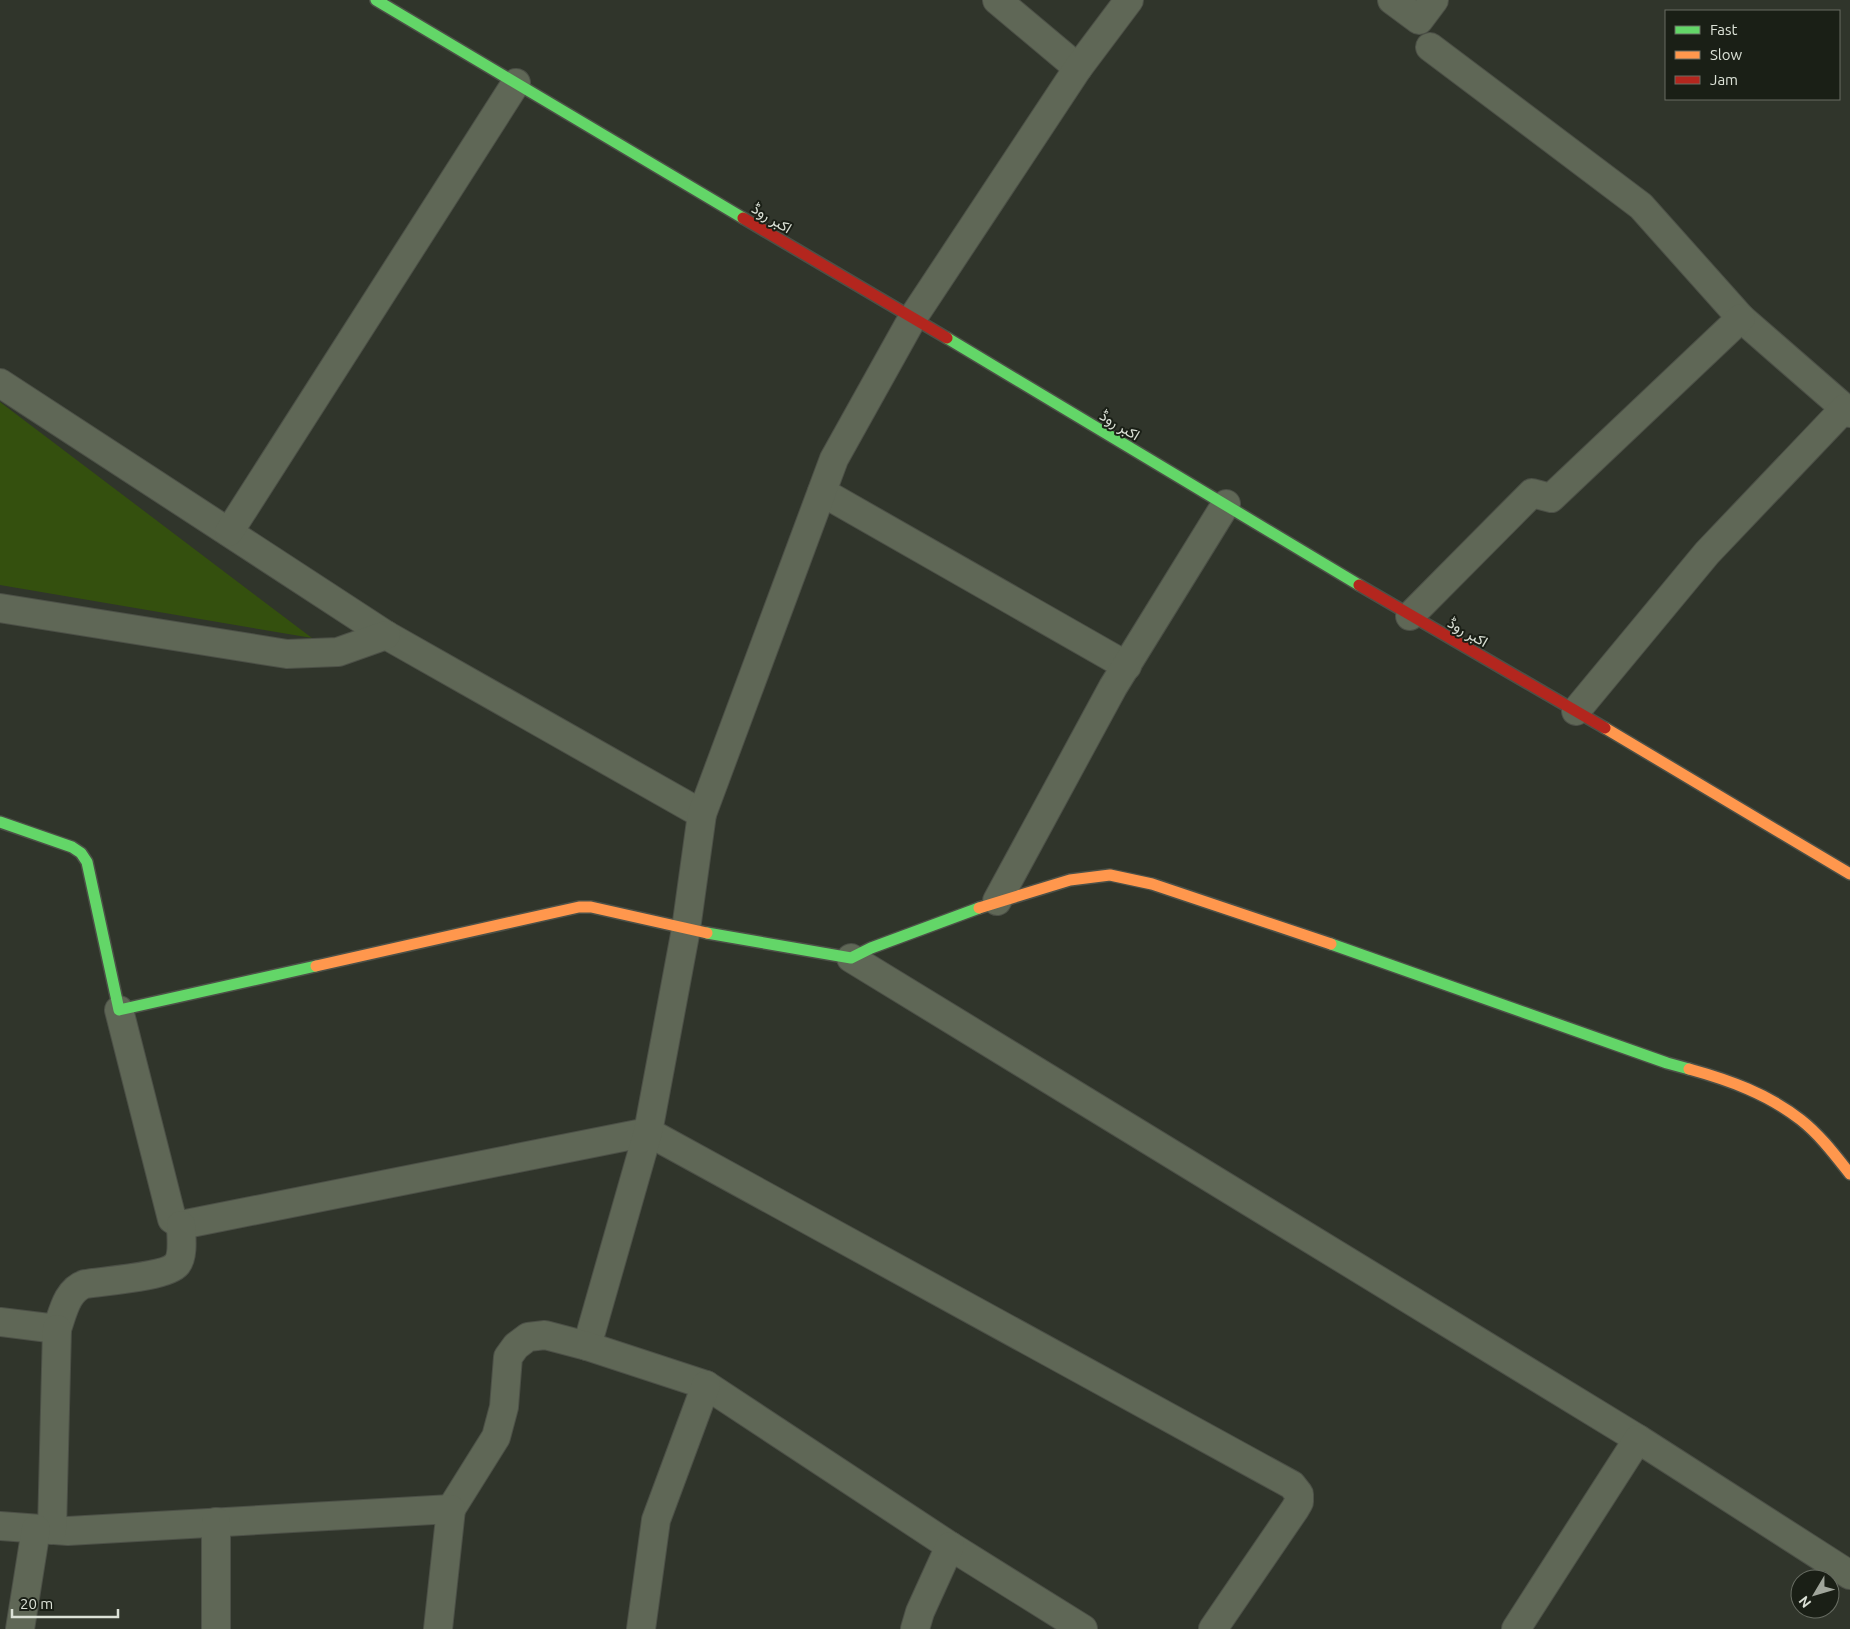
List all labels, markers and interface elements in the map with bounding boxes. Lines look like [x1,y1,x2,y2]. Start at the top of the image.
legend [1665,10,1840,100]
text: Fast [1710,21,1738,38]
text: Slow [1710,46,1743,63]
text: Jam [1710,71,1738,88]
street label: اکبر روڈ [749,200,795,237]
street label: اکبر روڈ [1097,407,1143,444]
street label: اکبر روڈ [1444,614,1491,651]
north arrow [1790,1569,1840,1619]
scale bar [12,1586,119,1618]
text: N [1795,1593,1814,1611]
text: 20 m [20,1595,53,1612]

